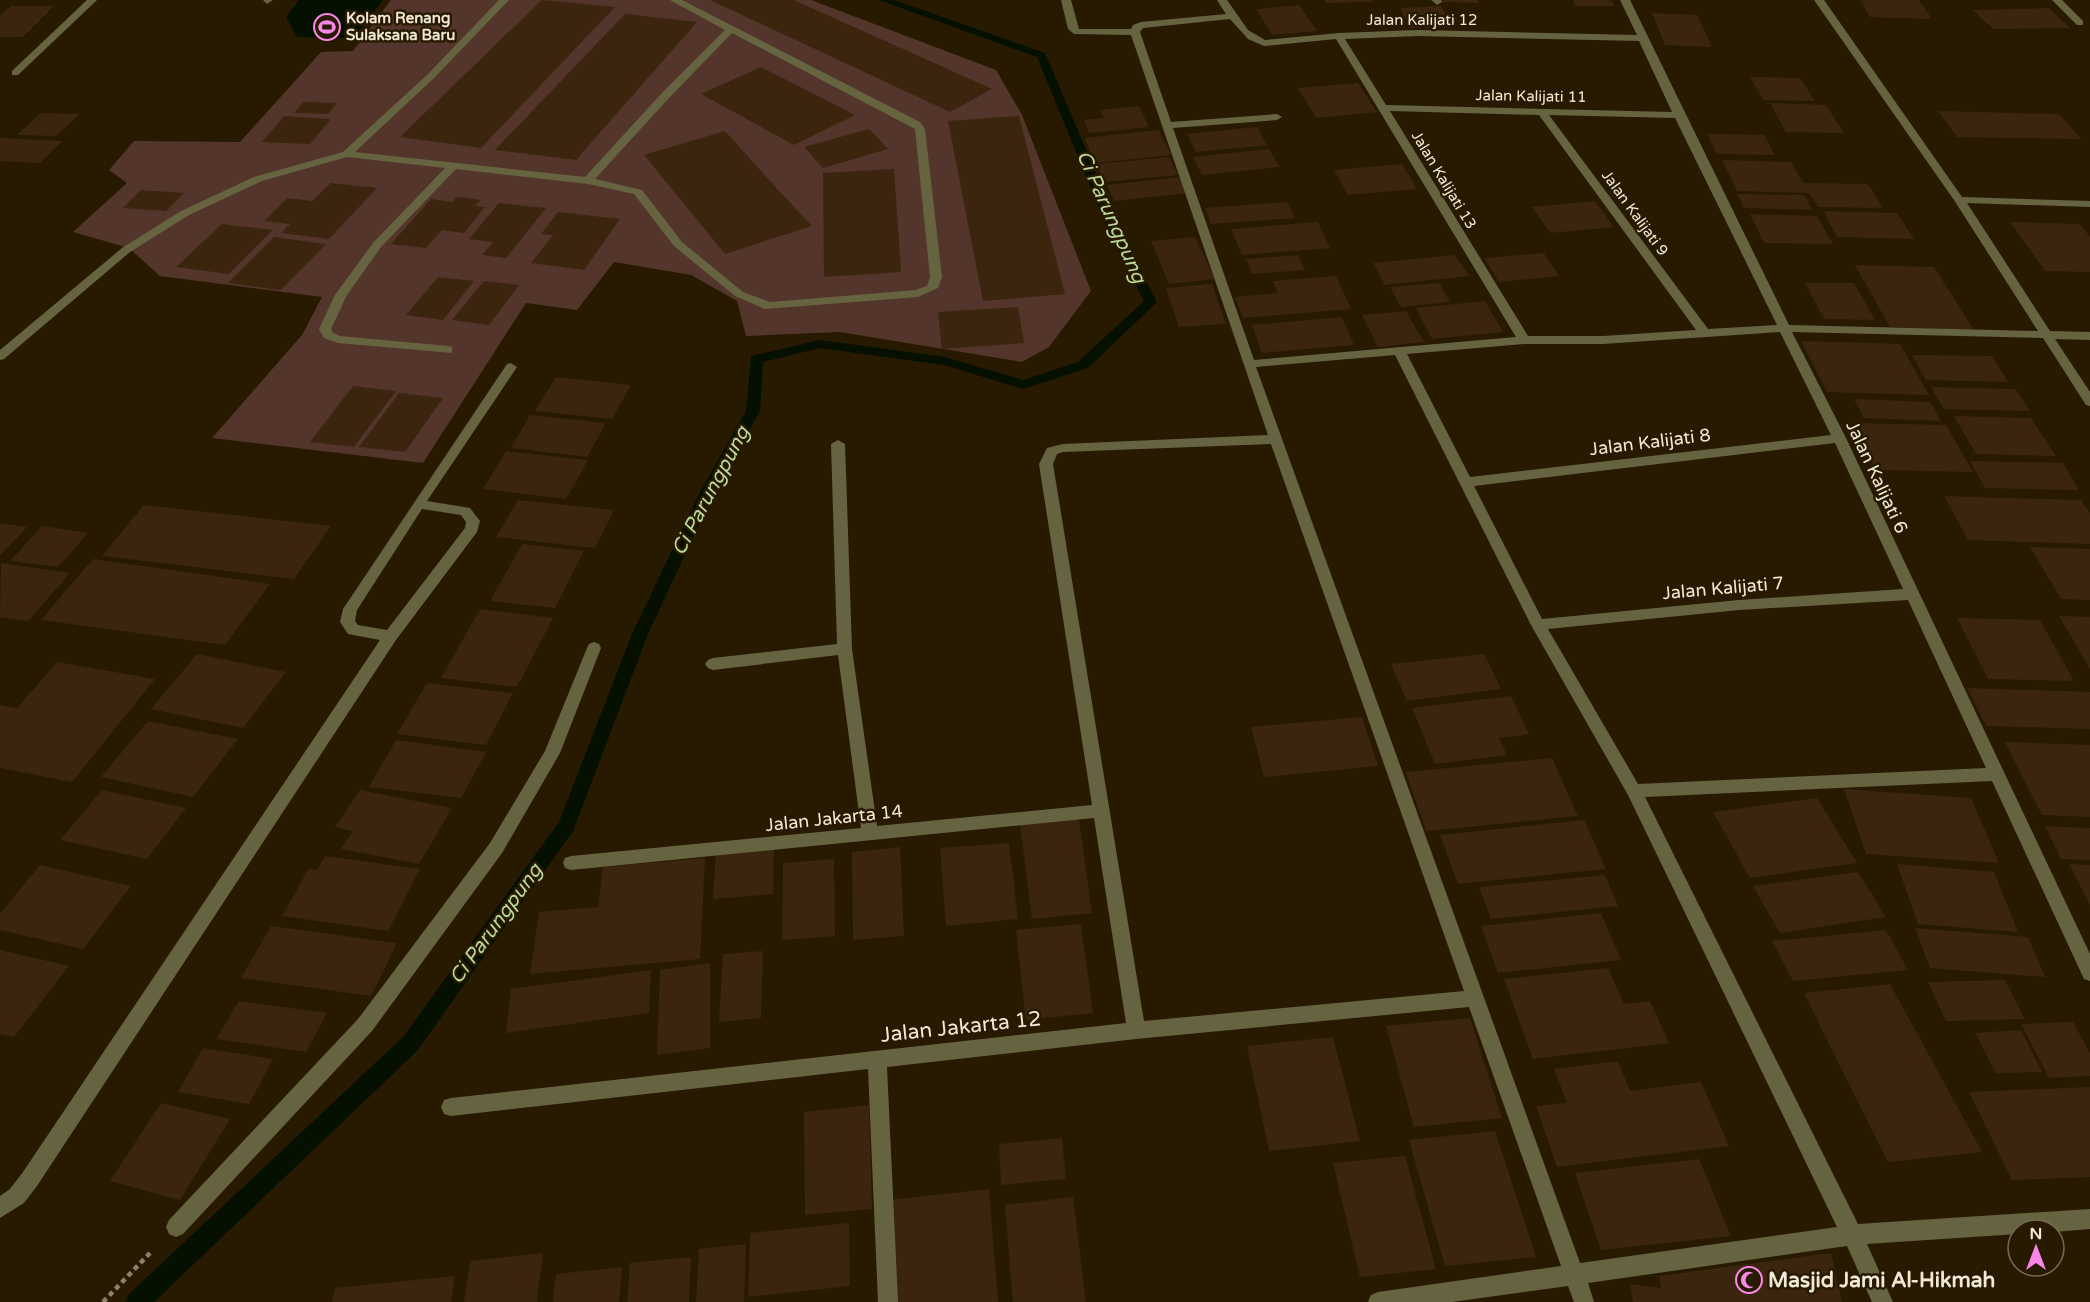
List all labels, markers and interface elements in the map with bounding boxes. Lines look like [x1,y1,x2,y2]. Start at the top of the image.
place label: Kolam Renang Sulaksana Baru [346,9,455,44]
street label: Jalan Kalijati 12 [1367,11,1477,29]
sports icon: Kolam Renang Sulaksana Baru [312,12,342,42]
street label: Jalan Kalijati 11 [1475,86,1587,106]
street label: Jalan Kalijati 13 [1408,128,1480,232]
water label: Ci Parungpung [1071,147,1151,288]
street label: Jalan Kalijati 9 [1598,167,1672,259]
street label: Jalan Kalijati 6 [1841,417,1913,537]
water label: Ci Parungpung [667,421,756,560]
street label: Jalan Kalijati 8 [1588,424,1712,460]
street label: Jalan Kalijati 7 [1661,572,1785,604]
street label: Jalan Jakarta 14 [764,800,904,836]
water label: Ci Parungpung [444,858,548,989]
street label: Jalan Jakarta 12 [880,1006,1042,1048]
north arrow [2006,1218,2066,1278]
text: N [2030,1224,2042,1244]
mosque icon: Masjid Jami Al-Hikmah [1734,1265,1764,1295]
place label: Masjid Jami Al-Hikmah [1768,1268,1995,1293]

